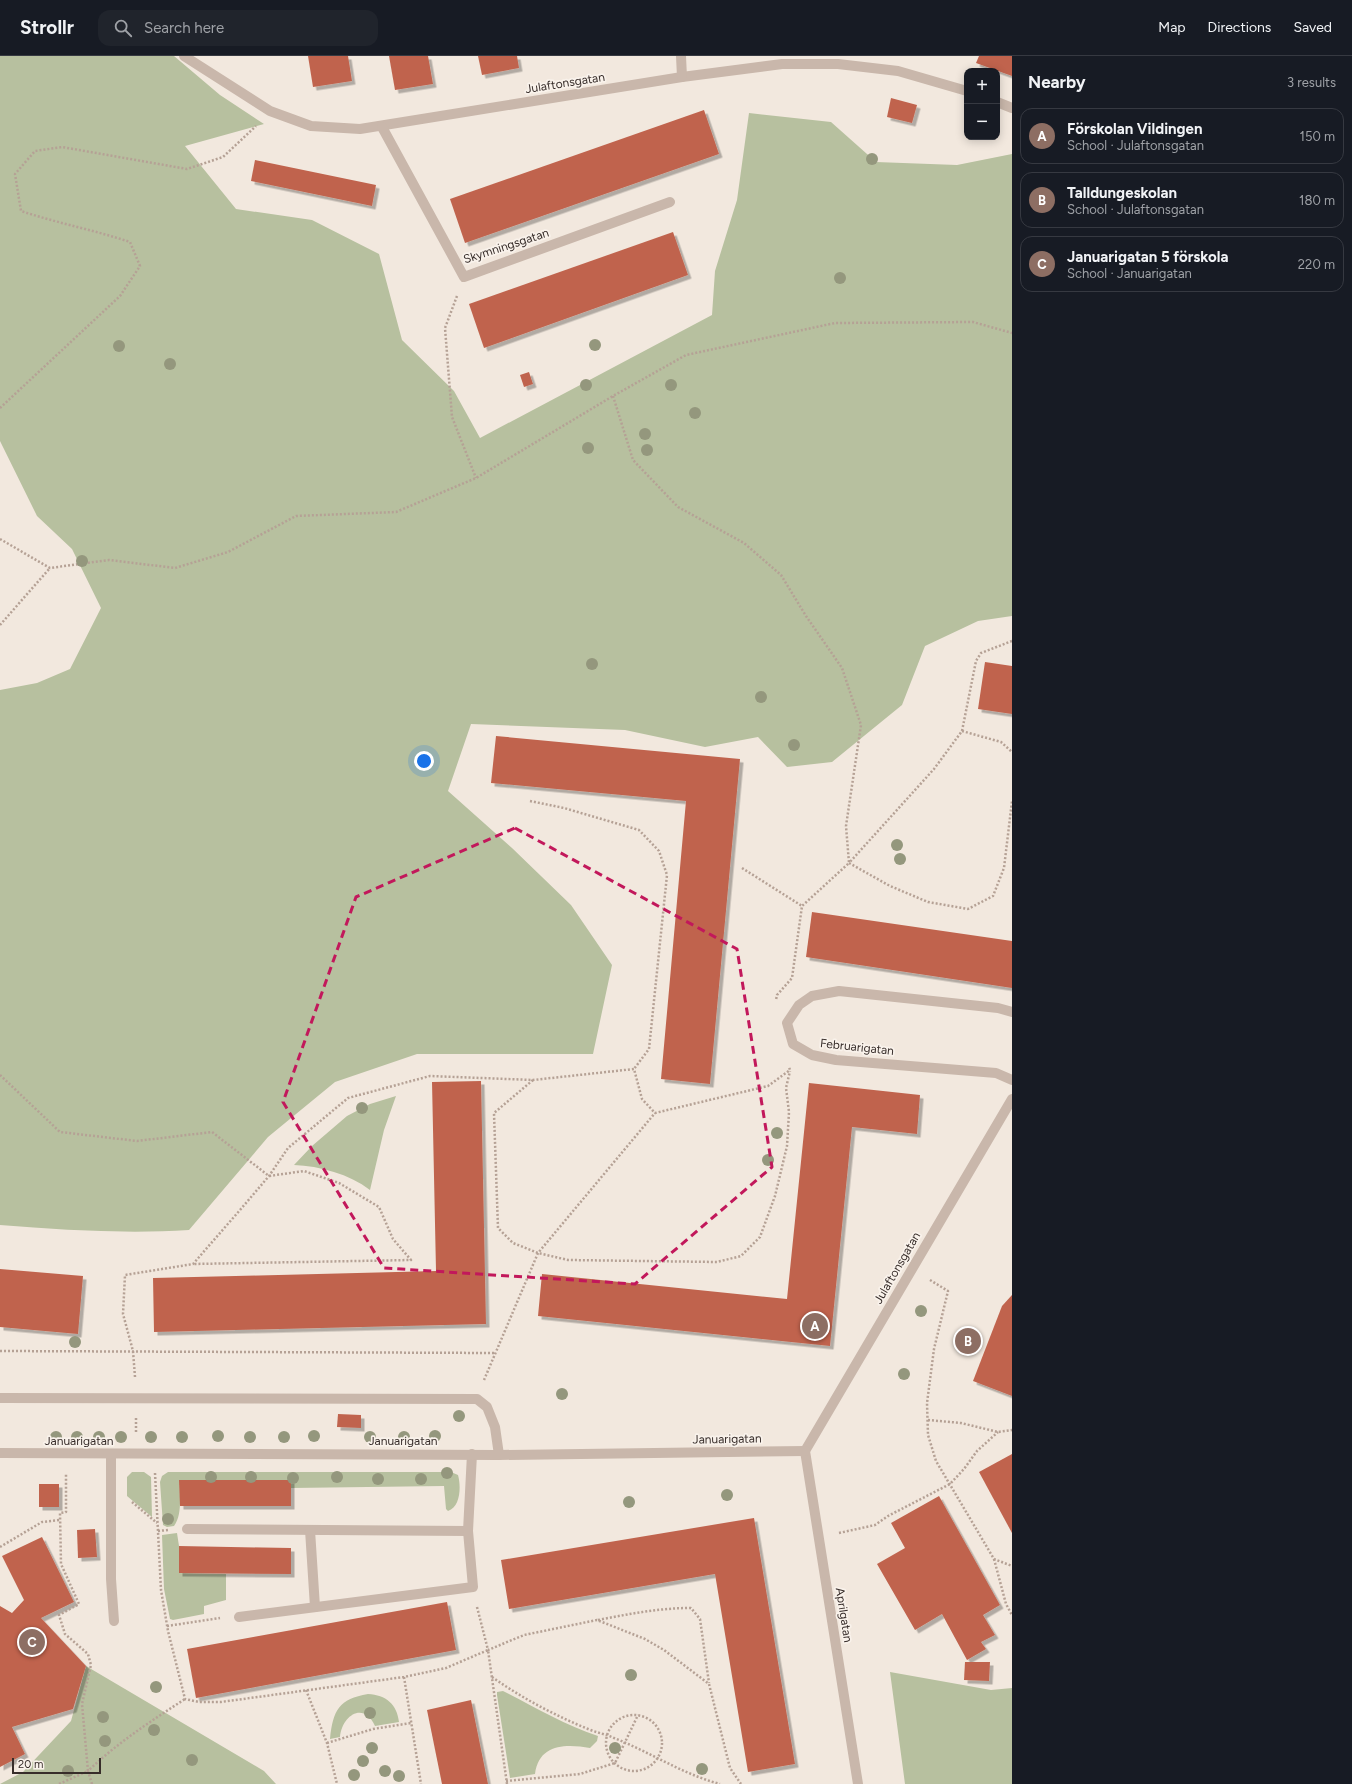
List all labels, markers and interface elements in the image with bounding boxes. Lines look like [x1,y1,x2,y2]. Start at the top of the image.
search box [98,10,378,46]
text: Strollr [20,16,74,39]
icon: search [112,17,134,39]
text: Search here [144,19,224,37]
text: Map [1158,19,1186,36]
text: Directions [1208,19,1271,36]
text: Saved [1293,19,1332,36]
map controls [964,68,1000,140]
button: + [964,68,1000,104]
street label: Julaftonsgatan [524,70,606,96]
text: Nearby [1028,72,1086,92]
text: 3 results [1287,75,1336,90]
button: − [964,104,1000,140]
text: Förskolan Vildingen [1067,120,1202,138]
text: A [1037,129,1047,144]
text: 150 m [1300,129,1335,144]
text: School · Julaftonsgatan [1067,138,1204,153]
text: Talldungeskolan [1067,184,1177,202]
text: B [1038,193,1046,208]
text: 180 m [1299,193,1335,208]
text: School · Julaftonsgatan [1067,202,1204,217]
street label: Skymningsgatan [462,225,551,266]
text: Januarigatan 5 förskola [1067,248,1228,266]
text: C [1037,257,1047,272]
text: 220 m [1298,257,1335,272]
text: School · Januarigatan [1067,266,1192,281]
your location [414,751,434,771]
street label: Februarigatan [819,1036,895,1058]
street label: Julaftonsgatan [871,1229,923,1306]
pin: A [802,1311,828,1341]
pin: B [955,1326,981,1356]
street label: Januarigatan [692,1431,762,1447]
street label: Januarigatan [44,1434,114,1448]
street label: Januarigatan [368,1434,438,1448]
street label: Aprilgatan [833,1587,855,1644]
pin: C [19,1627,45,1657]
scale bar [12,1756,101,1775]
text: 20 m [18,1758,43,1771]

